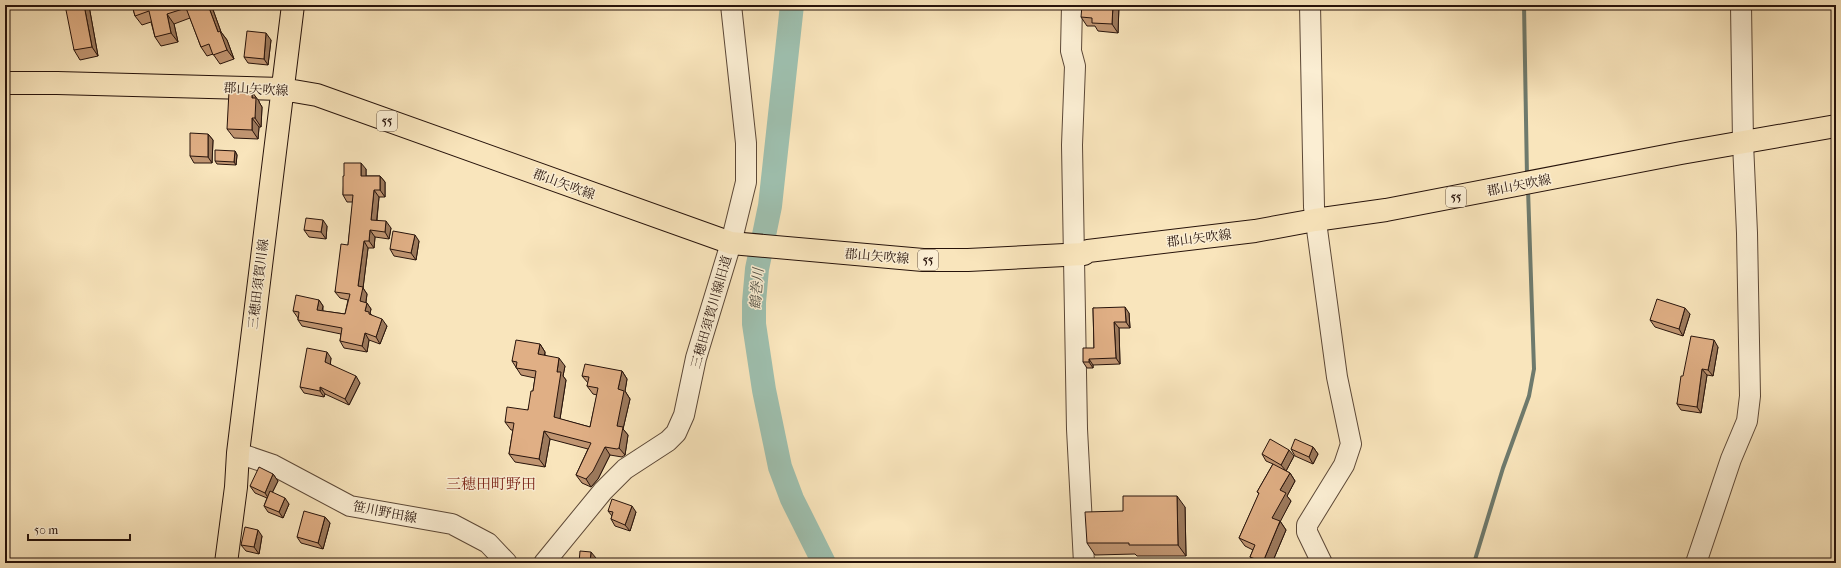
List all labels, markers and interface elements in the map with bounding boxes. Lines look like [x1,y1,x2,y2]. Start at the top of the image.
street label: 郡山矢吹線 [223,80,289,98]
road number: 55 [377,111,397,131]
street label: 郡山矢吹線 [531,166,597,202]
street label: 郡山矢吹線 [1486,171,1552,199]
road number: 55 [1446,187,1466,207]
street label: 郡山矢吹線 [1166,227,1232,249]
street label: 三穂田須賀川線 [245,238,271,330]
street label: 郡山矢吹線 [844,246,910,266]
road number: 55 [918,250,938,270]
street label: 三穂田須賀川線旧道 [688,254,734,370]
water label: 鶴巻川 [747,265,767,311]
district label: 三穂田町野田 [446,475,536,493]
street label: 笹川野田線 [352,498,418,526]
scale bar [28,516,130,542]
text: 50 m [34,523,58,537]

